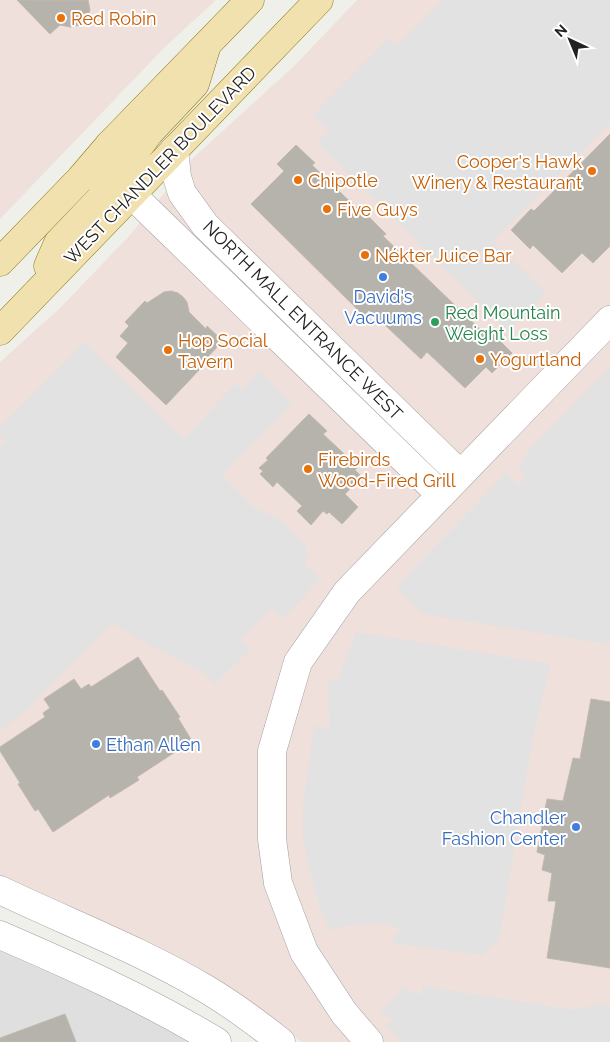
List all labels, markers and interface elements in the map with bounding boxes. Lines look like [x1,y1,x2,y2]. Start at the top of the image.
place label: Red Robin [71,8,157,29]
marker: Red Robin [55,12,67,24]
north arrow [545,15,595,65]
text: N [552,21,570,40]
street label: WEST CHANDLER BOULEVARD [60,62,260,268]
place label: Cooper's Hawk Winery & Restaurant [412,151,582,193]
marker: Cooper's Hawk Winery & Restaurant [586,165,598,177]
place label: Chipotle [308,170,378,191]
marker: Chipotle [292,174,304,186]
place label: Five Guys [337,199,418,220]
marker: Five Guys [321,203,333,215]
street label: NORTH MALL ENTRANCE WEST [199,216,407,424]
place label: Nékter Juice Bar [375,245,512,266]
marker: Nékter Juice Bar [359,249,371,261]
marker: David's Vacuums [377,271,389,283]
place label: David's Vacuums [344,286,422,328]
place label: Red Mountain Weight Loss [445,302,561,344]
marker: Red Mountain Weight Loss [429,316,441,328]
place label: Hop Social Tavern [178,330,268,372]
marker: Hop Social Tavern [162,344,174,356]
place label: Yogurtland [490,349,581,370]
marker: Yogurtland [474,353,486,365]
place label: Firebirds Wood-Fired Grill [318,449,456,491]
marker: Firebirds Wood-Fired Grill [302,463,314,475]
place label: Ethan Allen [106,734,201,755]
marker: Ethan Allen [90,738,102,750]
place label: Chandler Fashion Center [442,807,567,849]
marker: Chandler Fashion Center [570,821,582,833]

